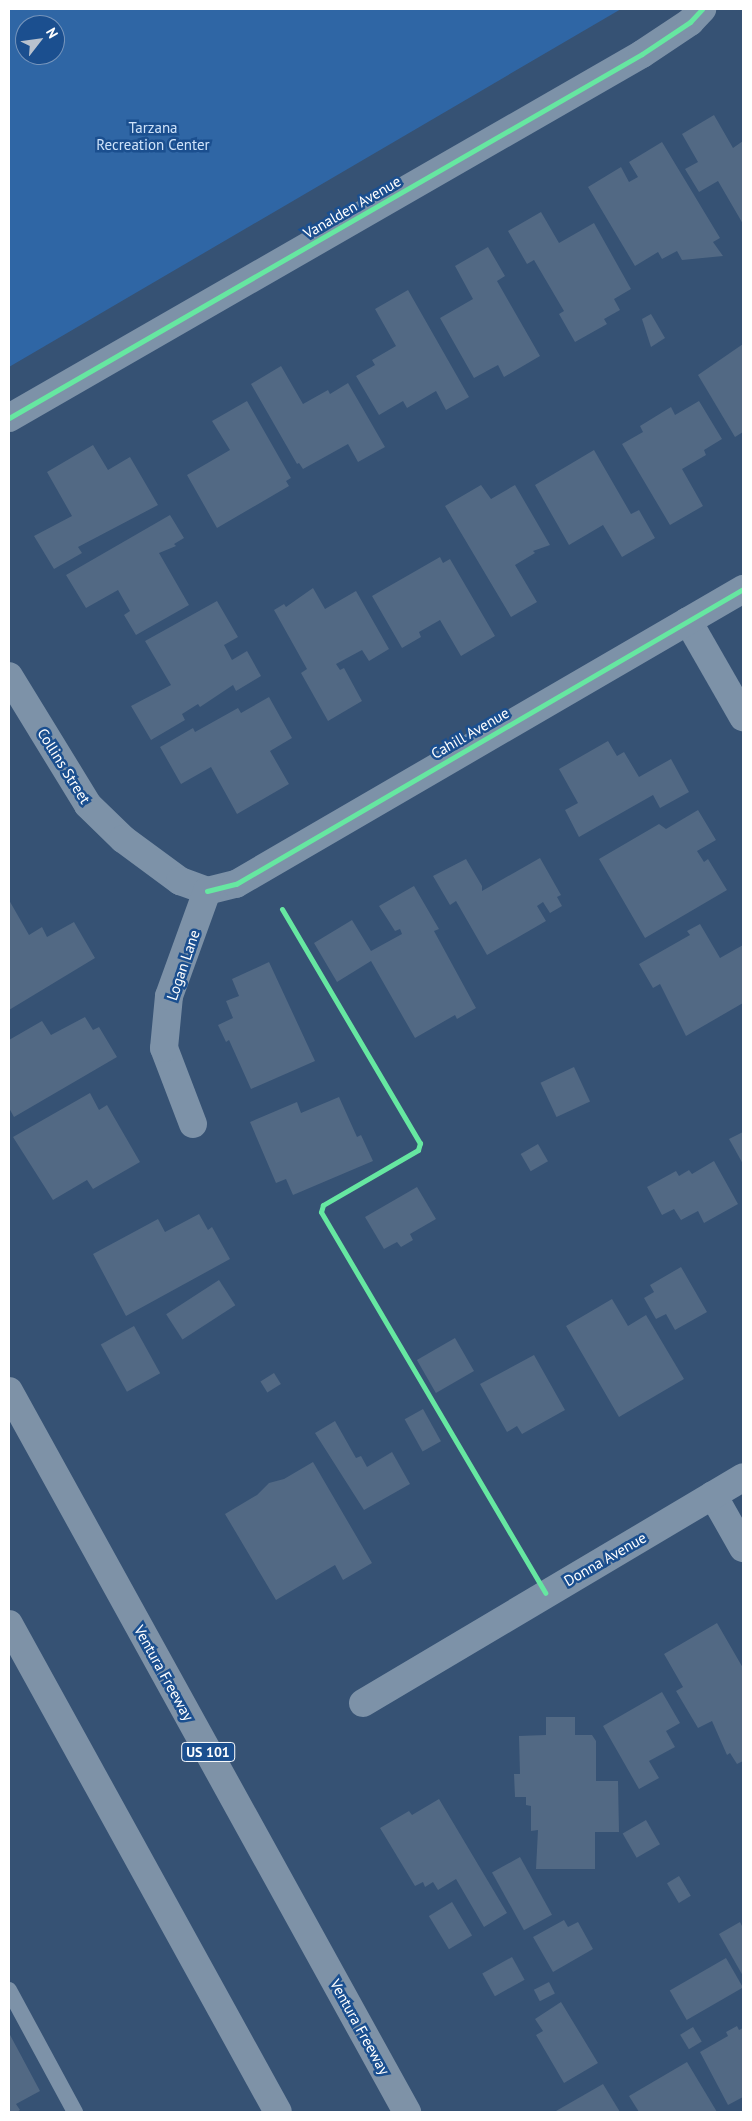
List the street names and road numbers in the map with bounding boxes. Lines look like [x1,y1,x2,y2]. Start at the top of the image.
street label: Vanalden Avenue [300,172,404,242]
street label: Cahill Avenue [428,703,512,763]
street label: Collins Street [34,725,94,807]
street label: Logan Lane [163,927,203,1003]
street label: Donna Avenue [560,1528,650,1590]
street label: Ventura Freeway [130,1622,198,1724]
road number: US 101 [180,1740,236,1764]
street label: Ventura Freeway [326,1976,394,2078]

